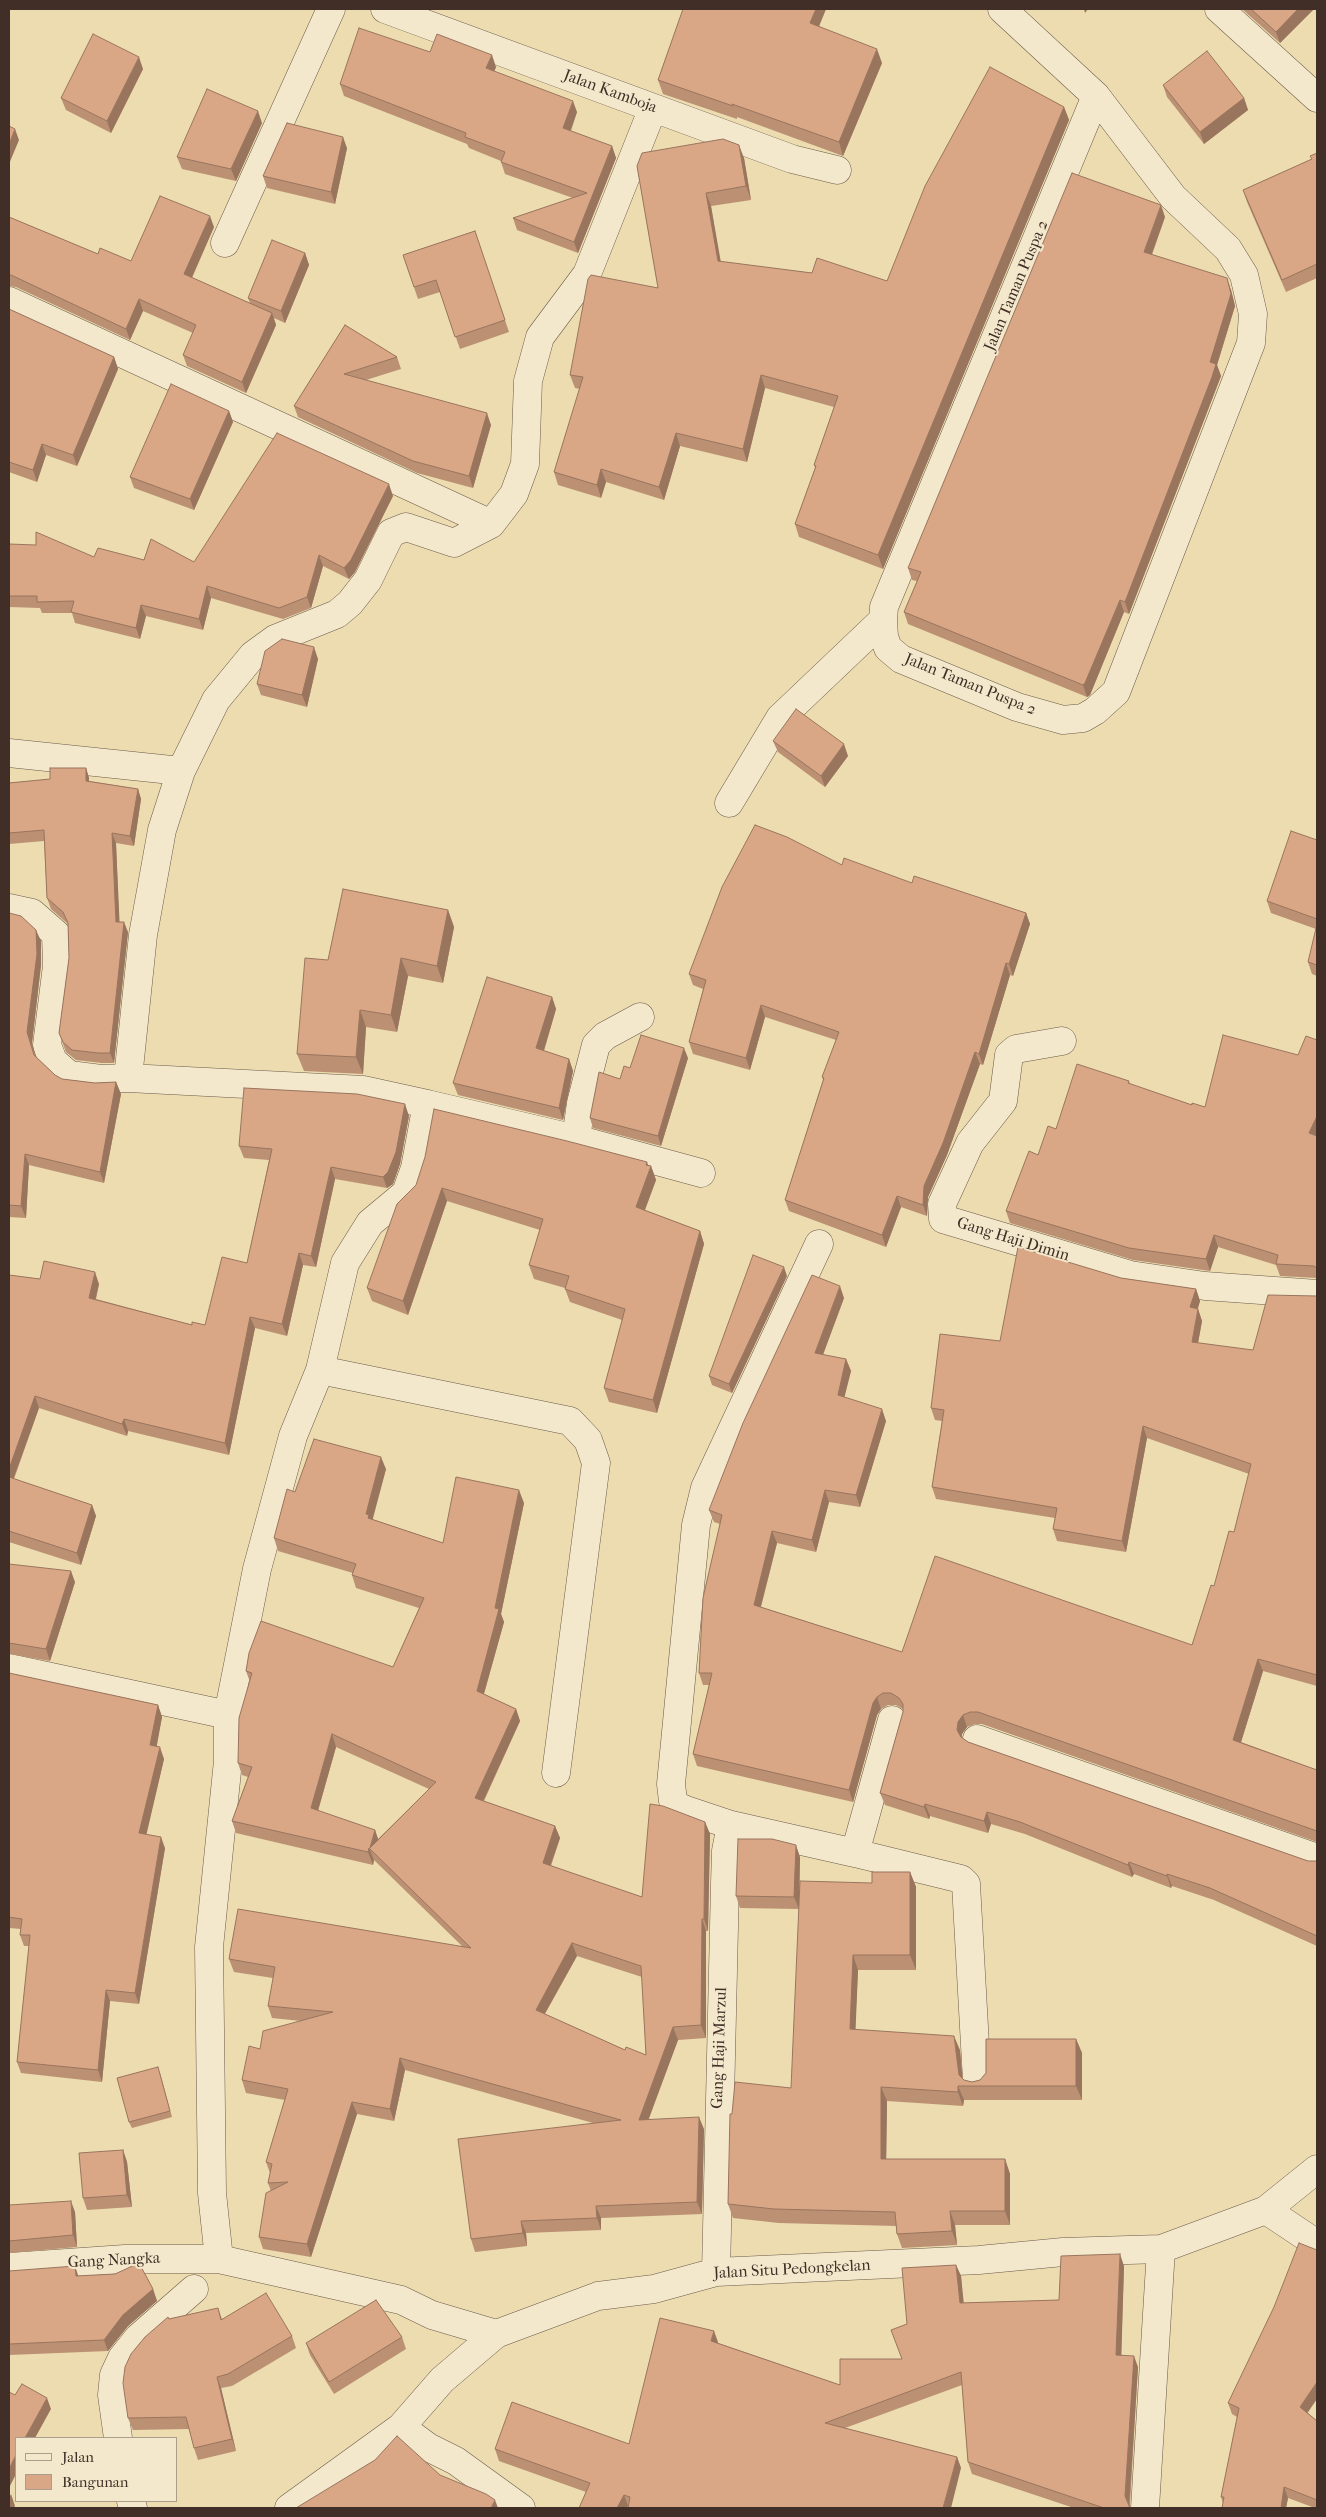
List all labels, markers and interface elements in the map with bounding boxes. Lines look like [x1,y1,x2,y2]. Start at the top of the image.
street label: Jalan Kamboja [561,66,659,118]
street label: Jalan Taman Puspa 2 [981,218,1053,354]
street label: Jalan Taman Puspa 2 [901,650,1039,720]
street label: Gang Haji Dimin [954,1214,1072,1266]
street label: Gang Haji Marzul [708,1987,732,2109]
street label: Gang Nangka [67,2249,161,2273]
street label: Jalan Situ Pedongkelan [713,2256,871,2284]
legend [15,2437,178,2502]
text: Jalan [62,2448,94,2466]
text: Bangunan [62,2473,129,2491]

